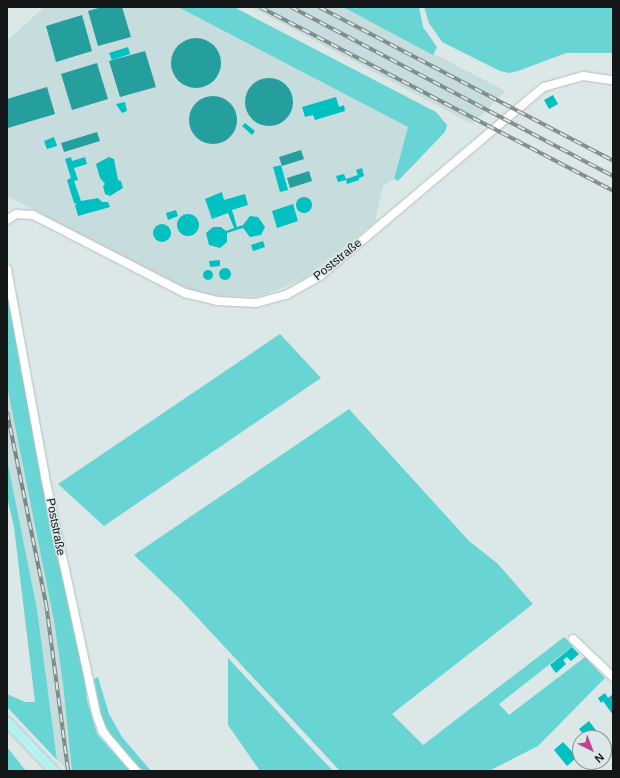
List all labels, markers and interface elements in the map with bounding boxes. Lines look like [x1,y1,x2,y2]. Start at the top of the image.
street label: Poststraße [311,236,365,284]
street label: Poststraße [42,497,68,557]
north arrow [572,730,612,770]
text: N [592,751,606,765]

